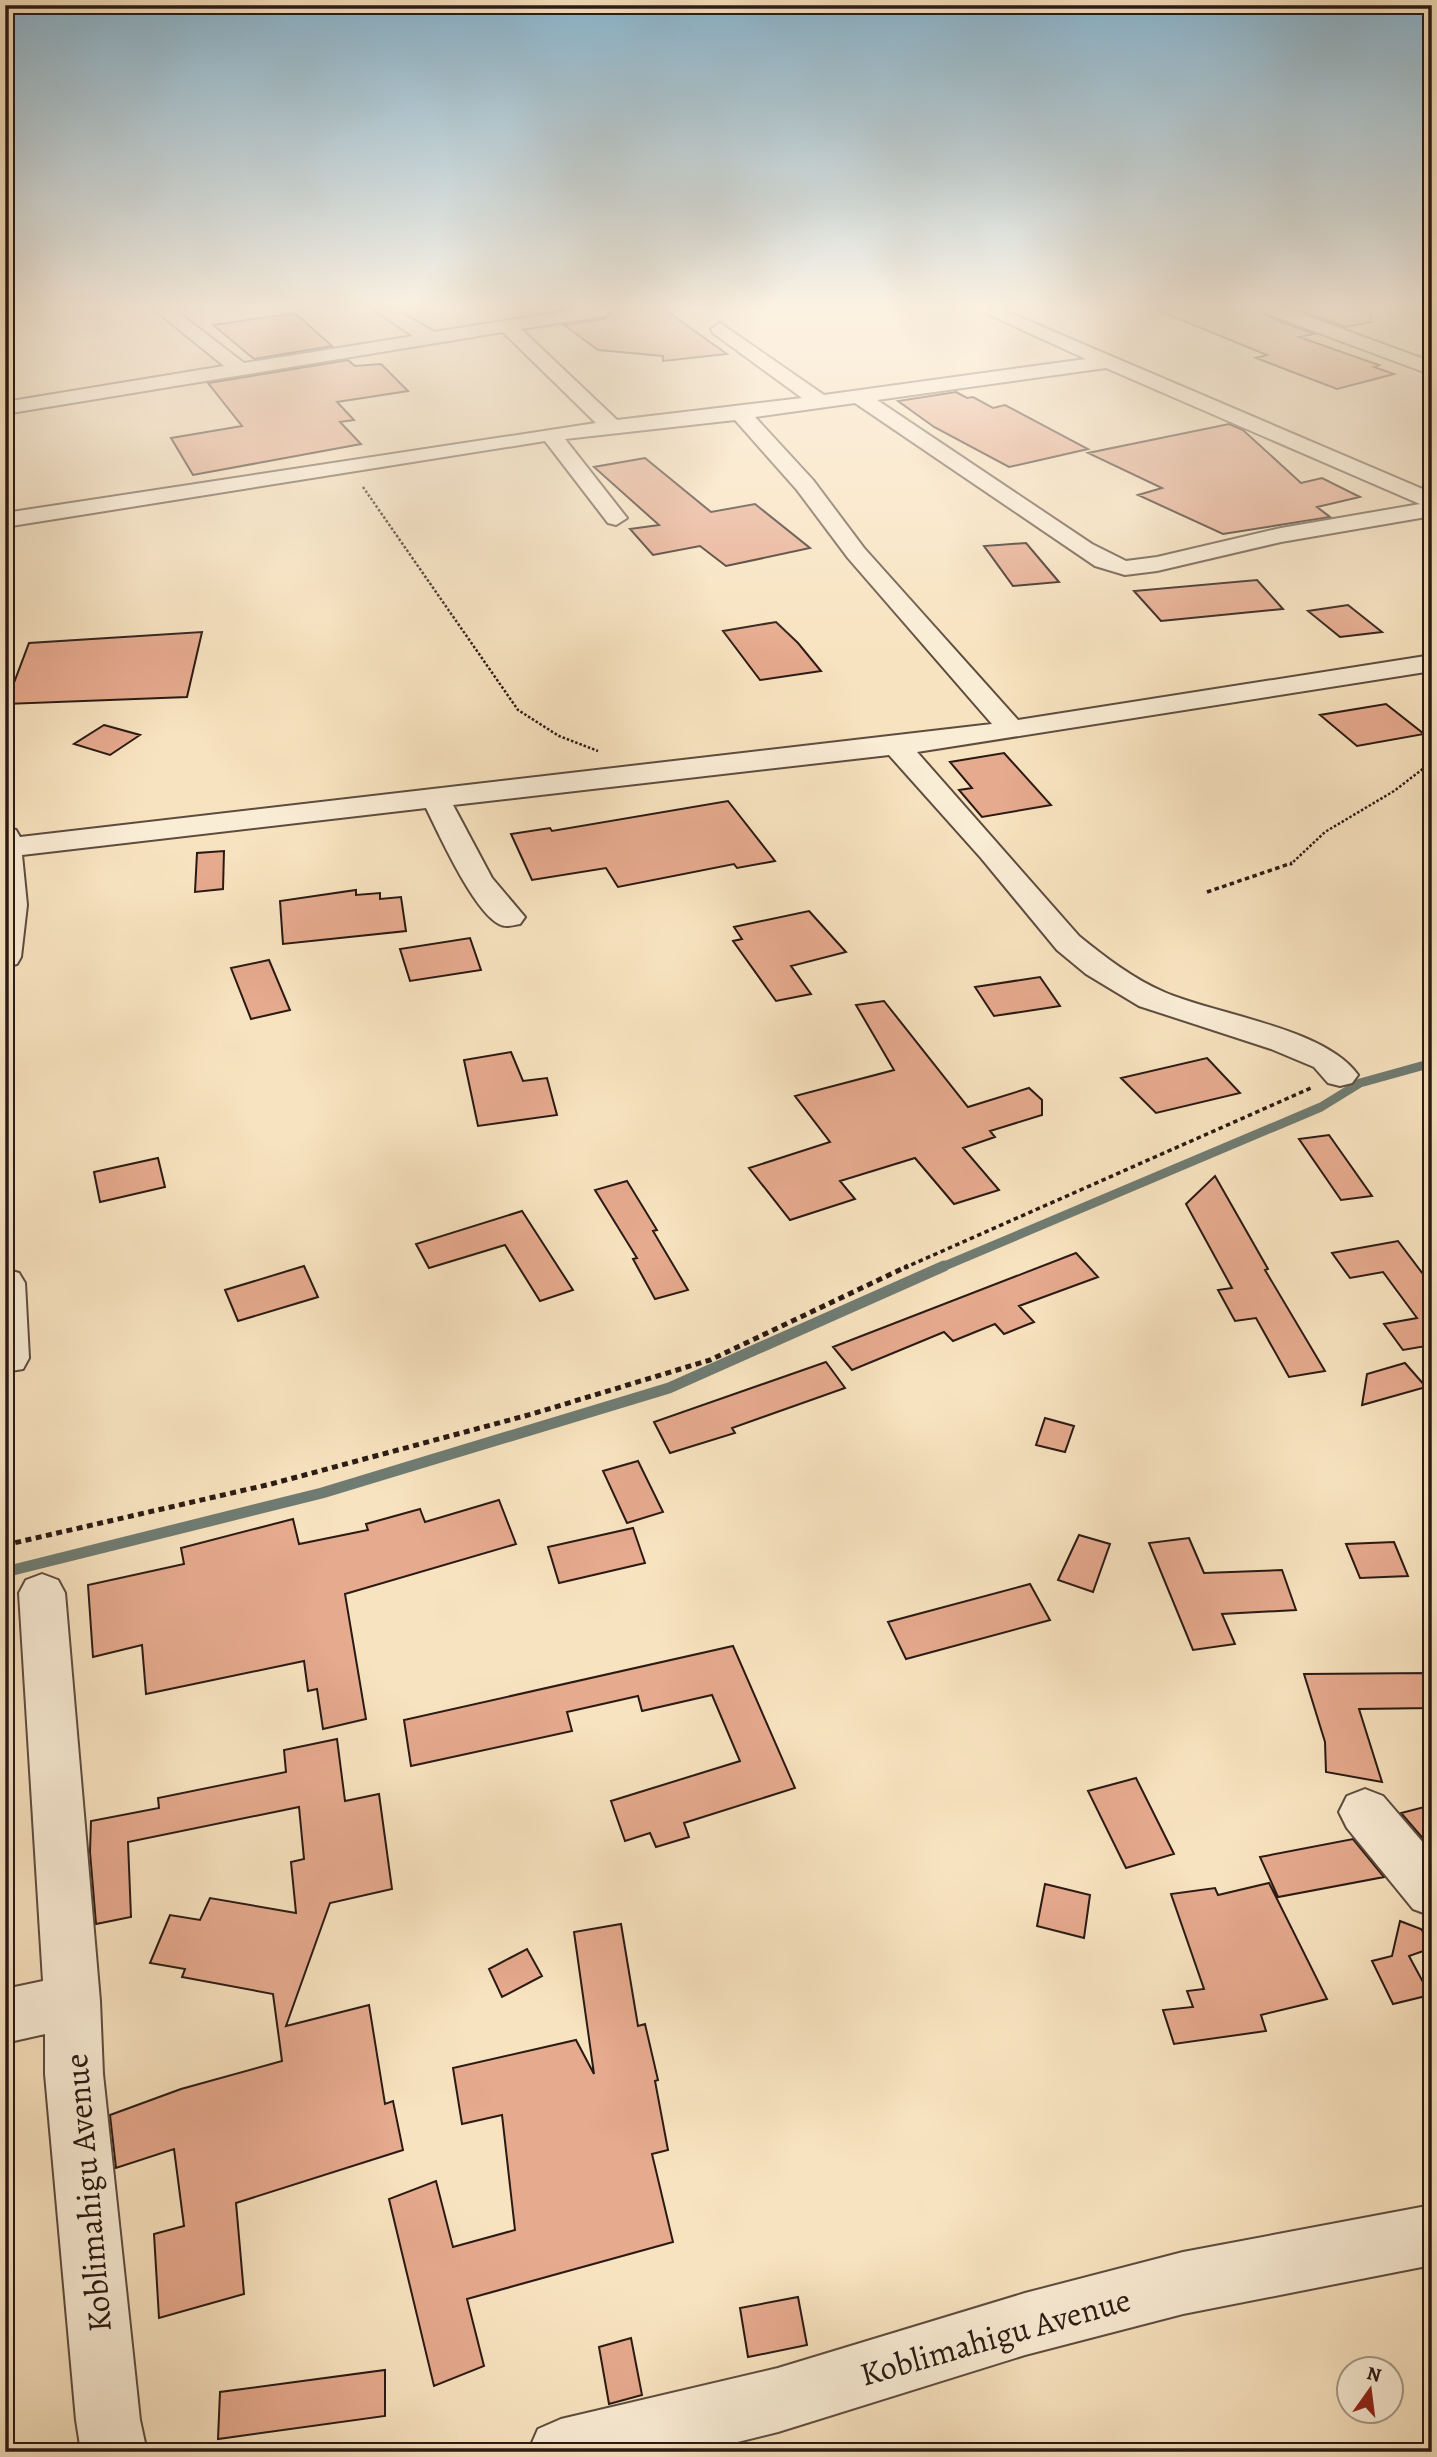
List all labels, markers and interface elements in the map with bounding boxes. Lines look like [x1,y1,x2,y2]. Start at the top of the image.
street label: Koblimahigu Avenue [53,2052,122,2334]
street label: Koblimahigu Avenue [855,2276,1136,2397]
north arrow [1336,2356,1406,2426]
text: N [1364,2360,1384,2389]

